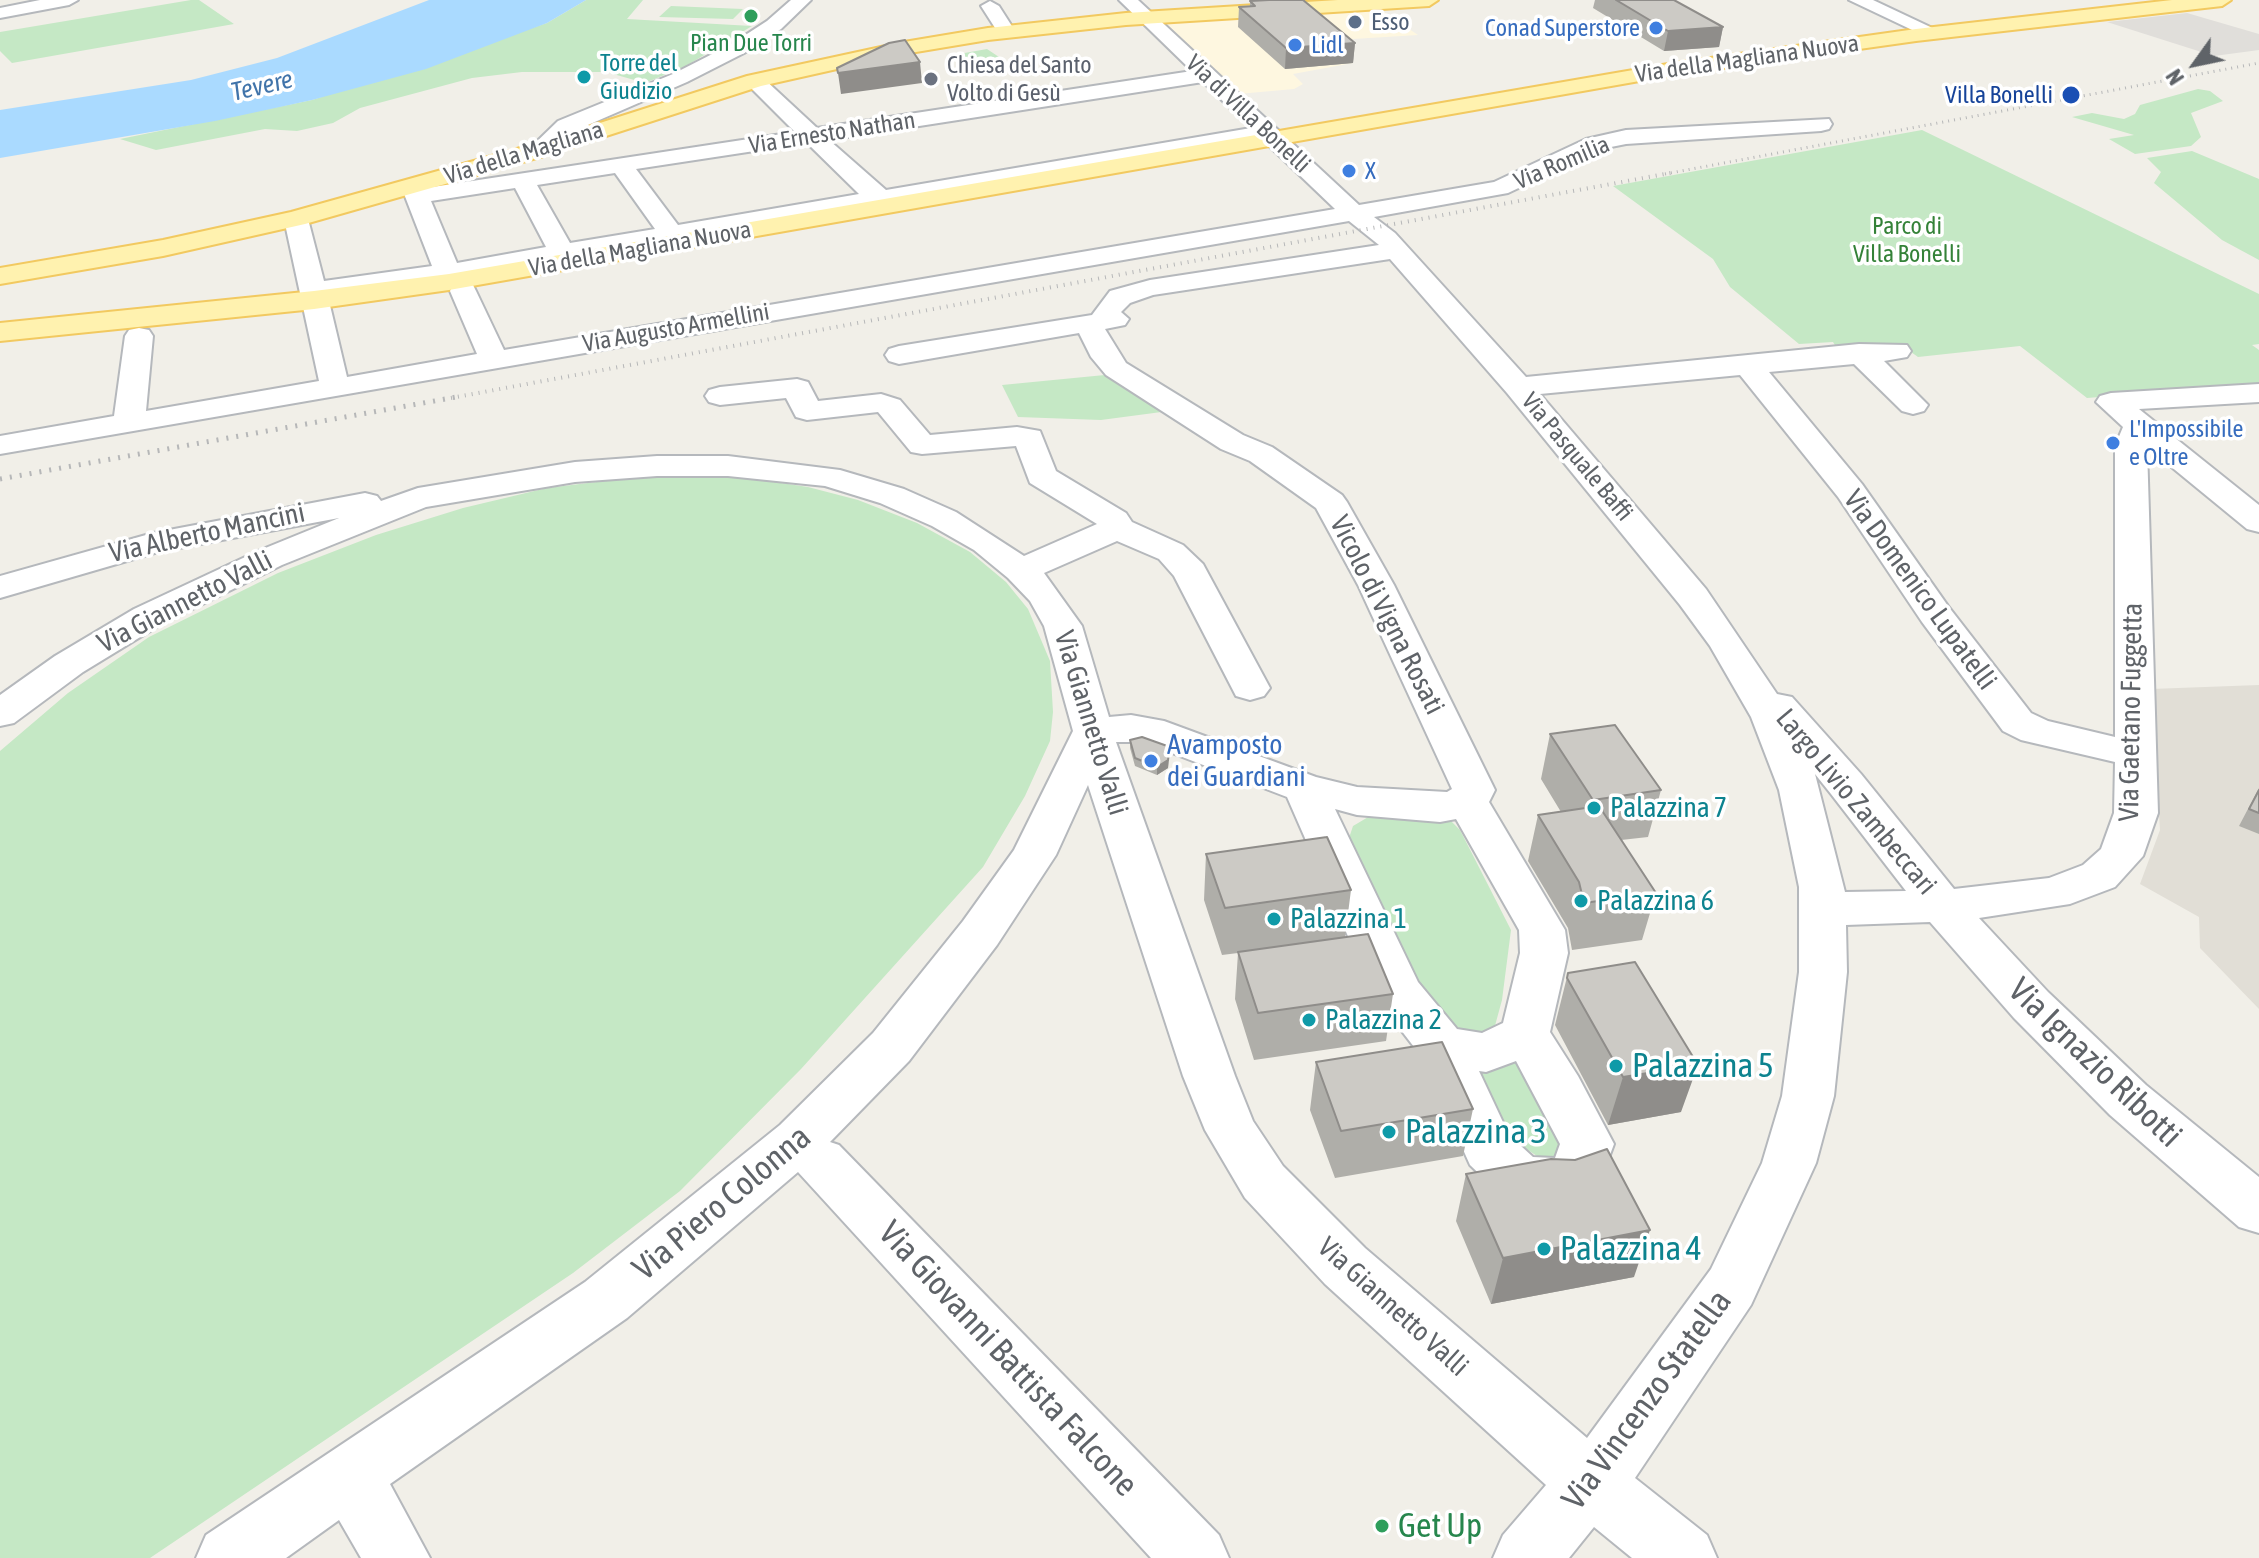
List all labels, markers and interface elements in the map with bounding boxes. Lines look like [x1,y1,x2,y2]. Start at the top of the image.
marker: Pian Due Torri [742,7,760,25]
place label: Esso [1371,8,1409,36]
marker: Esso [1346,13,1364,31]
place label: Conad Superstore [1485,14,1640,42]
marker: Conad Superstore [1647,19,1665,37]
north arrow [2155,24,2235,104]
place label: Pian Due Torri [690,29,812,57]
street label: Via della Magliana Nuova [1633,29,1861,89]
place label: Lidl [1311,31,1344,59]
marker: Lidl [1286,36,1304,54]
place label: Torre del Giudizio [600,49,677,105]
street label: Via di Villa Bonelli [1180,49,1316,179]
place label: Chiesa del Santo Volto di Gesù [947,51,1092,107]
water label: Tevere [228,64,296,108]
text: N [2160,65,2189,90]
marker: Torre del Giudizio [575,68,593,86]
marker: Chiesa del Santo Volto di Gesù [922,70,940,88]
place label: Villa Bonelli [1945,81,2053,109]
marker: Villa Bonelli [2060,84,2082,106]
street label: Via Ernesto Nathan [747,106,917,160]
street label: Via della Magliana [441,115,607,191]
street label: Via Romilia [1510,130,1614,196]
place label: X [1365,157,1376,185]
marker: X [1340,162,1358,180]
park label: Parco di Villa Bonelli [1853,212,1961,268]
street label: Via della Magliana Nuova [526,215,754,283]
street label: Via Augusto Armellini [580,297,772,359]
street label: Via Pasquale Baffi [1515,387,1639,527]
place label: L'Impossibile e Oltre [2129,415,2243,471]
marker: L'Impossibile e Oltre [2104,434,2122,452]
street label: Via Domenico Lupatelli [1836,484,2004,696]
street label: Via Alberto Mancini [106,496,308,570]
street label: Vicolo di Vigna Rosati [1322,510,1452,720]
street label: Via Giannetto Valli [92,544,278,660]
street label: Via Gaetano Fuggetta [2112,602,2150,822]
street label: Via Giannetto Valli [1047,627,1135,819]
street label: Largo Livio Zambeccari [1769,702,1943,902]
place label: Avamposto dei Guardiani [1167,728,1306,794]
marker: Avamposto dei Guardiani [1142,752,1160,770]
place label: Palazzina 7 [1610,791,1727,825]
marker: Palazzina 7 [1585,799,1603,817]
place label: Palazzina 6 [1597,884,1714,918]
marker: Palazzina 6 [1572,892,1590,910]
place label: Palazzina 1 [1290,902,1407,936]
marker: Palazzina 1 [1265,910,1283,928]
street label: Via Ignazio Ribotti [2000,970,2190,1156]
place label: Palazzina 2 [1325,1003,1442,1037]
marker: Palazzina 2 [1300,1011,1318,1029]
place label: Palazzina 5 [1632,1046,1774,1086]
marker: Palazzina 5 [1607,1057,1625,1075]
place label: Palazzina 3 [1405,1112,1547,1152]
street label: Via Piero Colonna [625,1117,819,1289]
marker: Palazzina 3 [1380,1123,1398,1141]
street label: Via Giovanni Battista Falcone [870,1213,1146,1505]
place label: Palazzina 4 [1560,1229,1702,1269]
street label: Via Giannetto Valli [1311,1231,1475,1383]
marker: Palazzina 4 [1535,1240,1553,1258]
street label: Via Vincenzo Statella [1554,1282,1740,1518]
place label: Get Up [1398,1506,1482,1546]
marker: Get Up [1373,1517,1391,1535]

